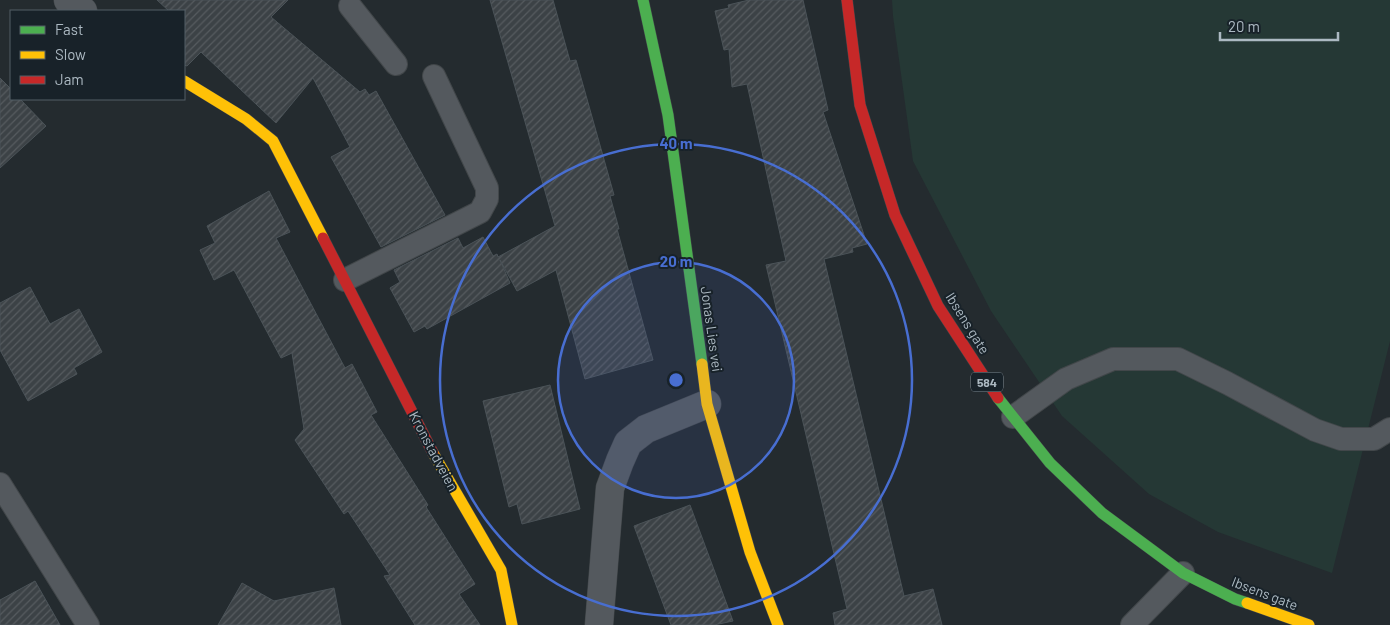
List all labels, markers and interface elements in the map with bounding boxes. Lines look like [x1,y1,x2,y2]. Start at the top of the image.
legend [10,10,185,100]
scale bar [1220,10,1338,42]
text: 20 m [1228,17,1260,35]
text: Fast [55,20,83,38]
text: Slow [55,45,86,63]
text: Jam [55,70,84,88]
text: 40 m [659,134,693,152]
text: 20 m [660,252,692,270]
street label: Jonas Lies vei [698,285,726,373]
street label: Ibsens gate [942,289,994,357]
centre of rings [667,371,685,389]
road number: 584 [971,372,1003,392]
street label: Kronstadveien [406,408,462,494]
street label: Ibsens gate [1230,573,1300,613]

